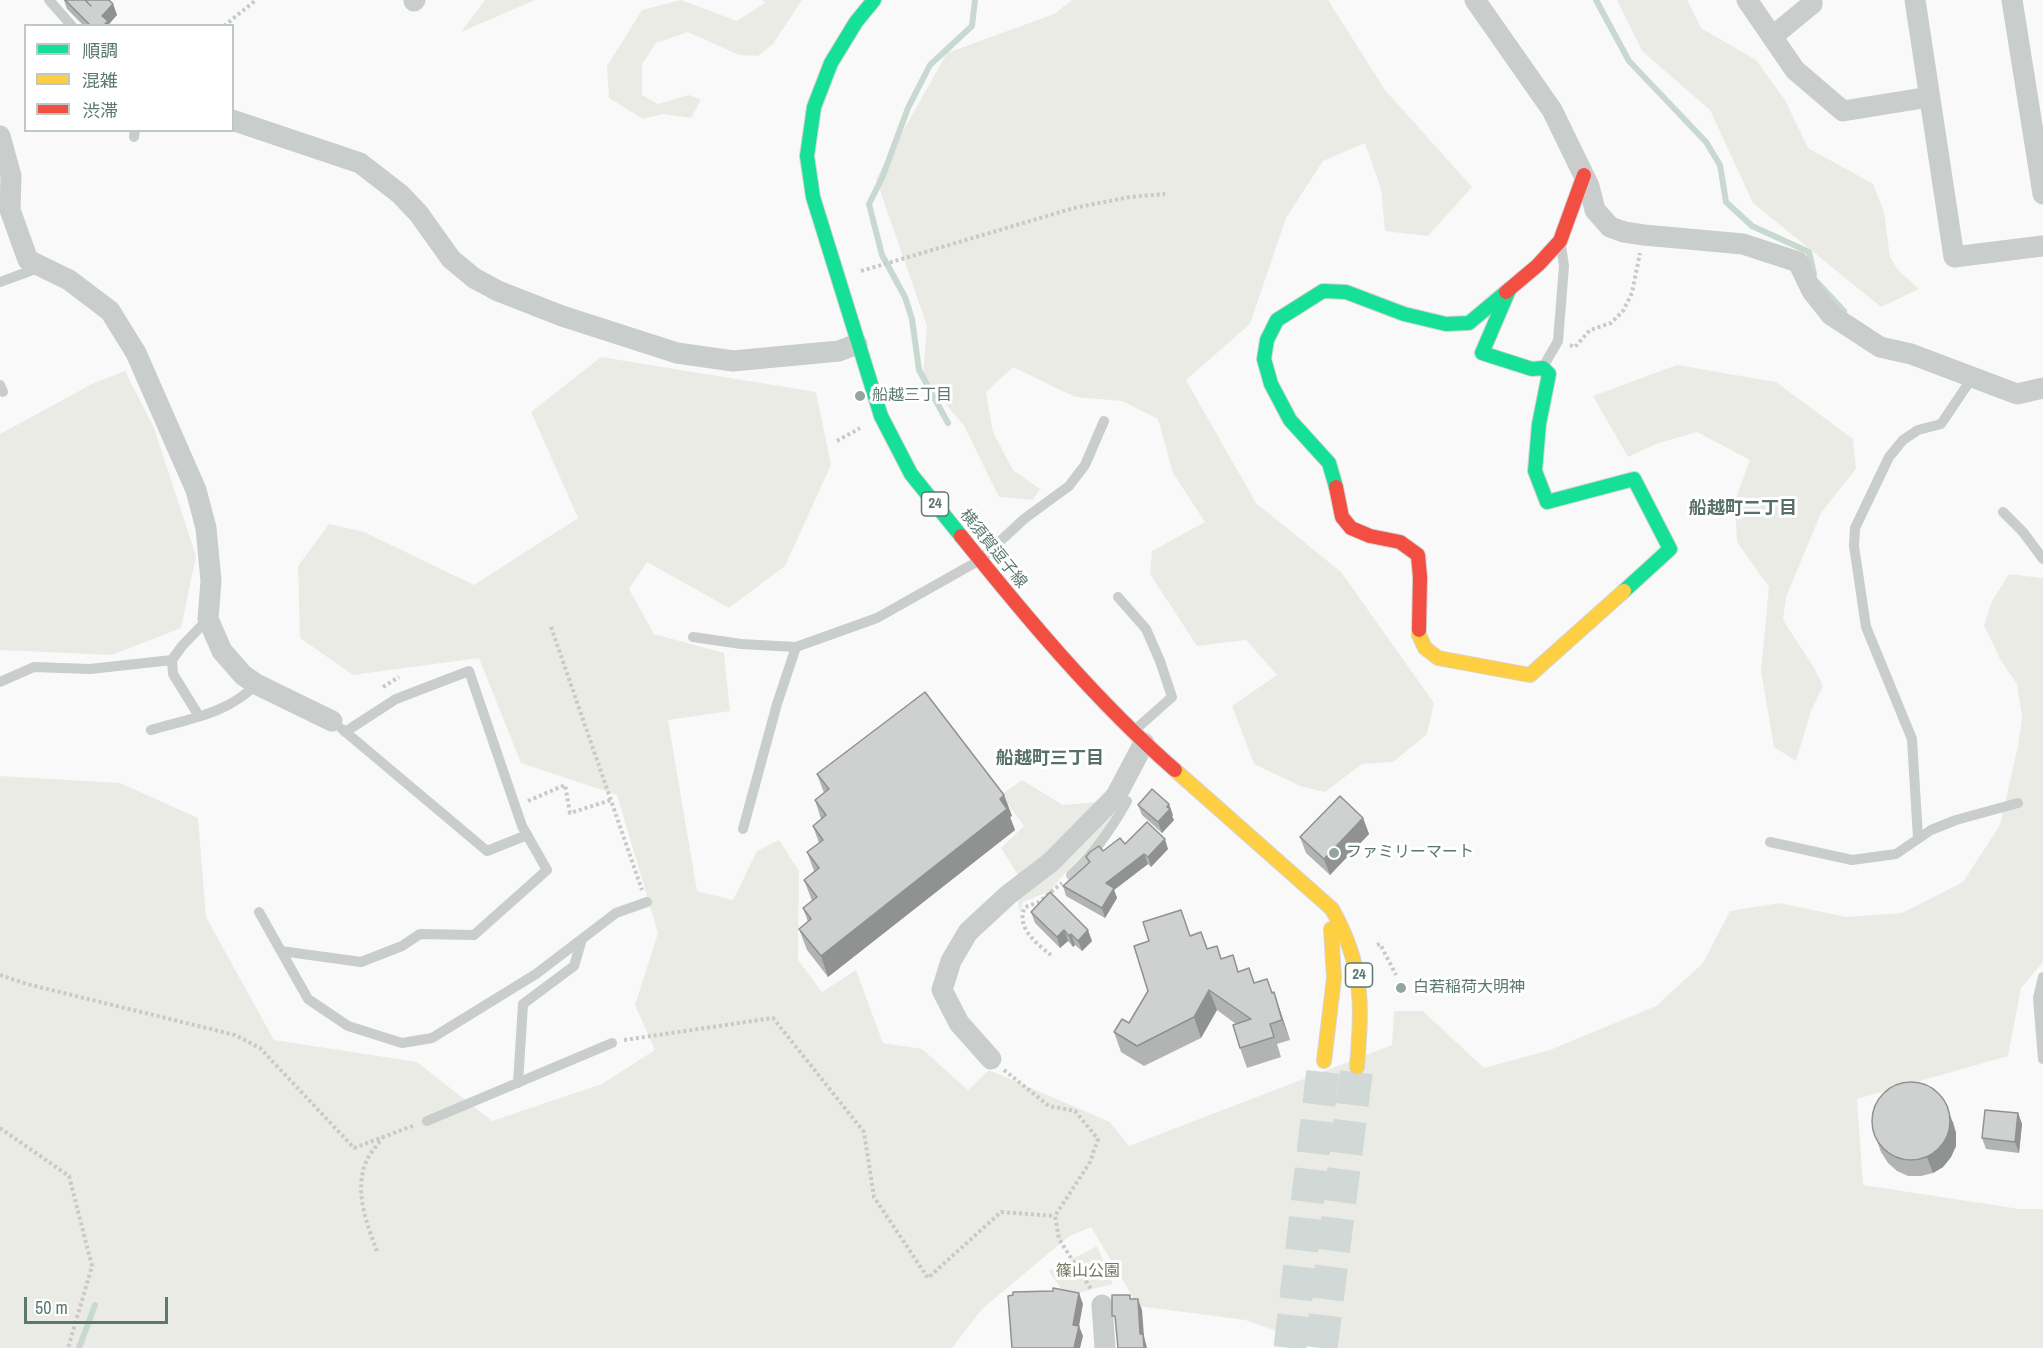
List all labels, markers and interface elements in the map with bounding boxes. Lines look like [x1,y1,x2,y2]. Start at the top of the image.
legend [24,24,234,132]
text: 順調 [82,38,118,63]
text: 混雑 [82,68,118,93]
text: 渋滞 [82,98,118,123]
place label: 船越三丁目 [872,386,952,406]
marker: 船越三丁目 [853,389,867,403]
road number: 24 [922,492,948,516]
district label: 船越町二丁目 [1689,498,1797,520]
street label: 横須賀逗子線 [955,506,1031,592]
district label: 船越町三丁目 [996,748,1104,770]
place label: ファミリーマート [1346,843,1474,863]
marker: ファミリーマート [1327,846,1341,860]
road number: 24 [1346,963,1372,987]
place label: 白若稲荷大明神 [1413,978,1525,998]
marker: 白若稲荷大明神 [1394,981,1408,995]
park label: 篠山公園 [1056,1262,1120,1282]
scale bar [27,1285,171,1323]
text: 50 m [35,1295,68,1320]

